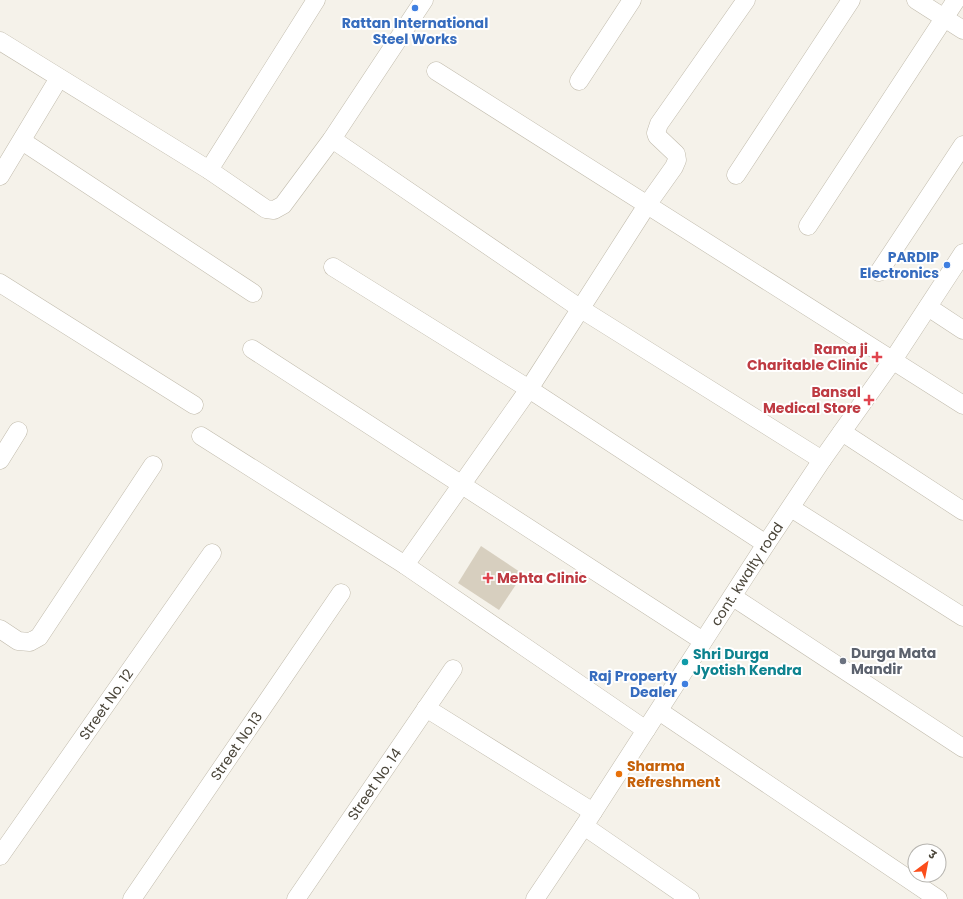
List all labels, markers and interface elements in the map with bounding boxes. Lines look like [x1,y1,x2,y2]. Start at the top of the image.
marker: Rattan International Steel Works [410,3,420,13]
place label: Rattan International Steel Works [342,13,488,49]
place label: PARDIP Electronics [860,247,939,283]
marker: PARDIP Electronics [942,260,952,270]
place label: Rama ji Charitable Clinic [747,339,869,375]
marker: Rama ji Charitable Clinic [871,351,883,363]
place label: Bansal Medical Store [763,382,861,418]
marker: Bansal Medical Store [864,395,874,405]
street label: cont. kwalty road [706,518,788,630]
place label: Mehta Clinic [497,568,588,588]
marker: Mehta Clinic [482,572,494,584]
place label: Durga Mata Mandir [851,643,936,679]
place label: Shri Durga Jyotish Kendra [693,644,802,680]
marker: Durga Mata Mandir [838,656,848,666]
marker: Shri Durga Jyotish Kendra [680,657,690,667]
street label: Street No. 12 [74,665,138,744]
place label: Raj Property Dealer [589,666,677,702]
marker: Raj Property Dealer [680,679,690,689]
street label: Street No.13 [206,708,267,785]
street label: Street No. 14 [343,744,406,824]
place label: Sharma Refreshment [627,756,721,792]
marker: Sharma Refreshment [614,769,624,779]
north arrow [907,843,947,883]
text: उ [925,846,940,863]

